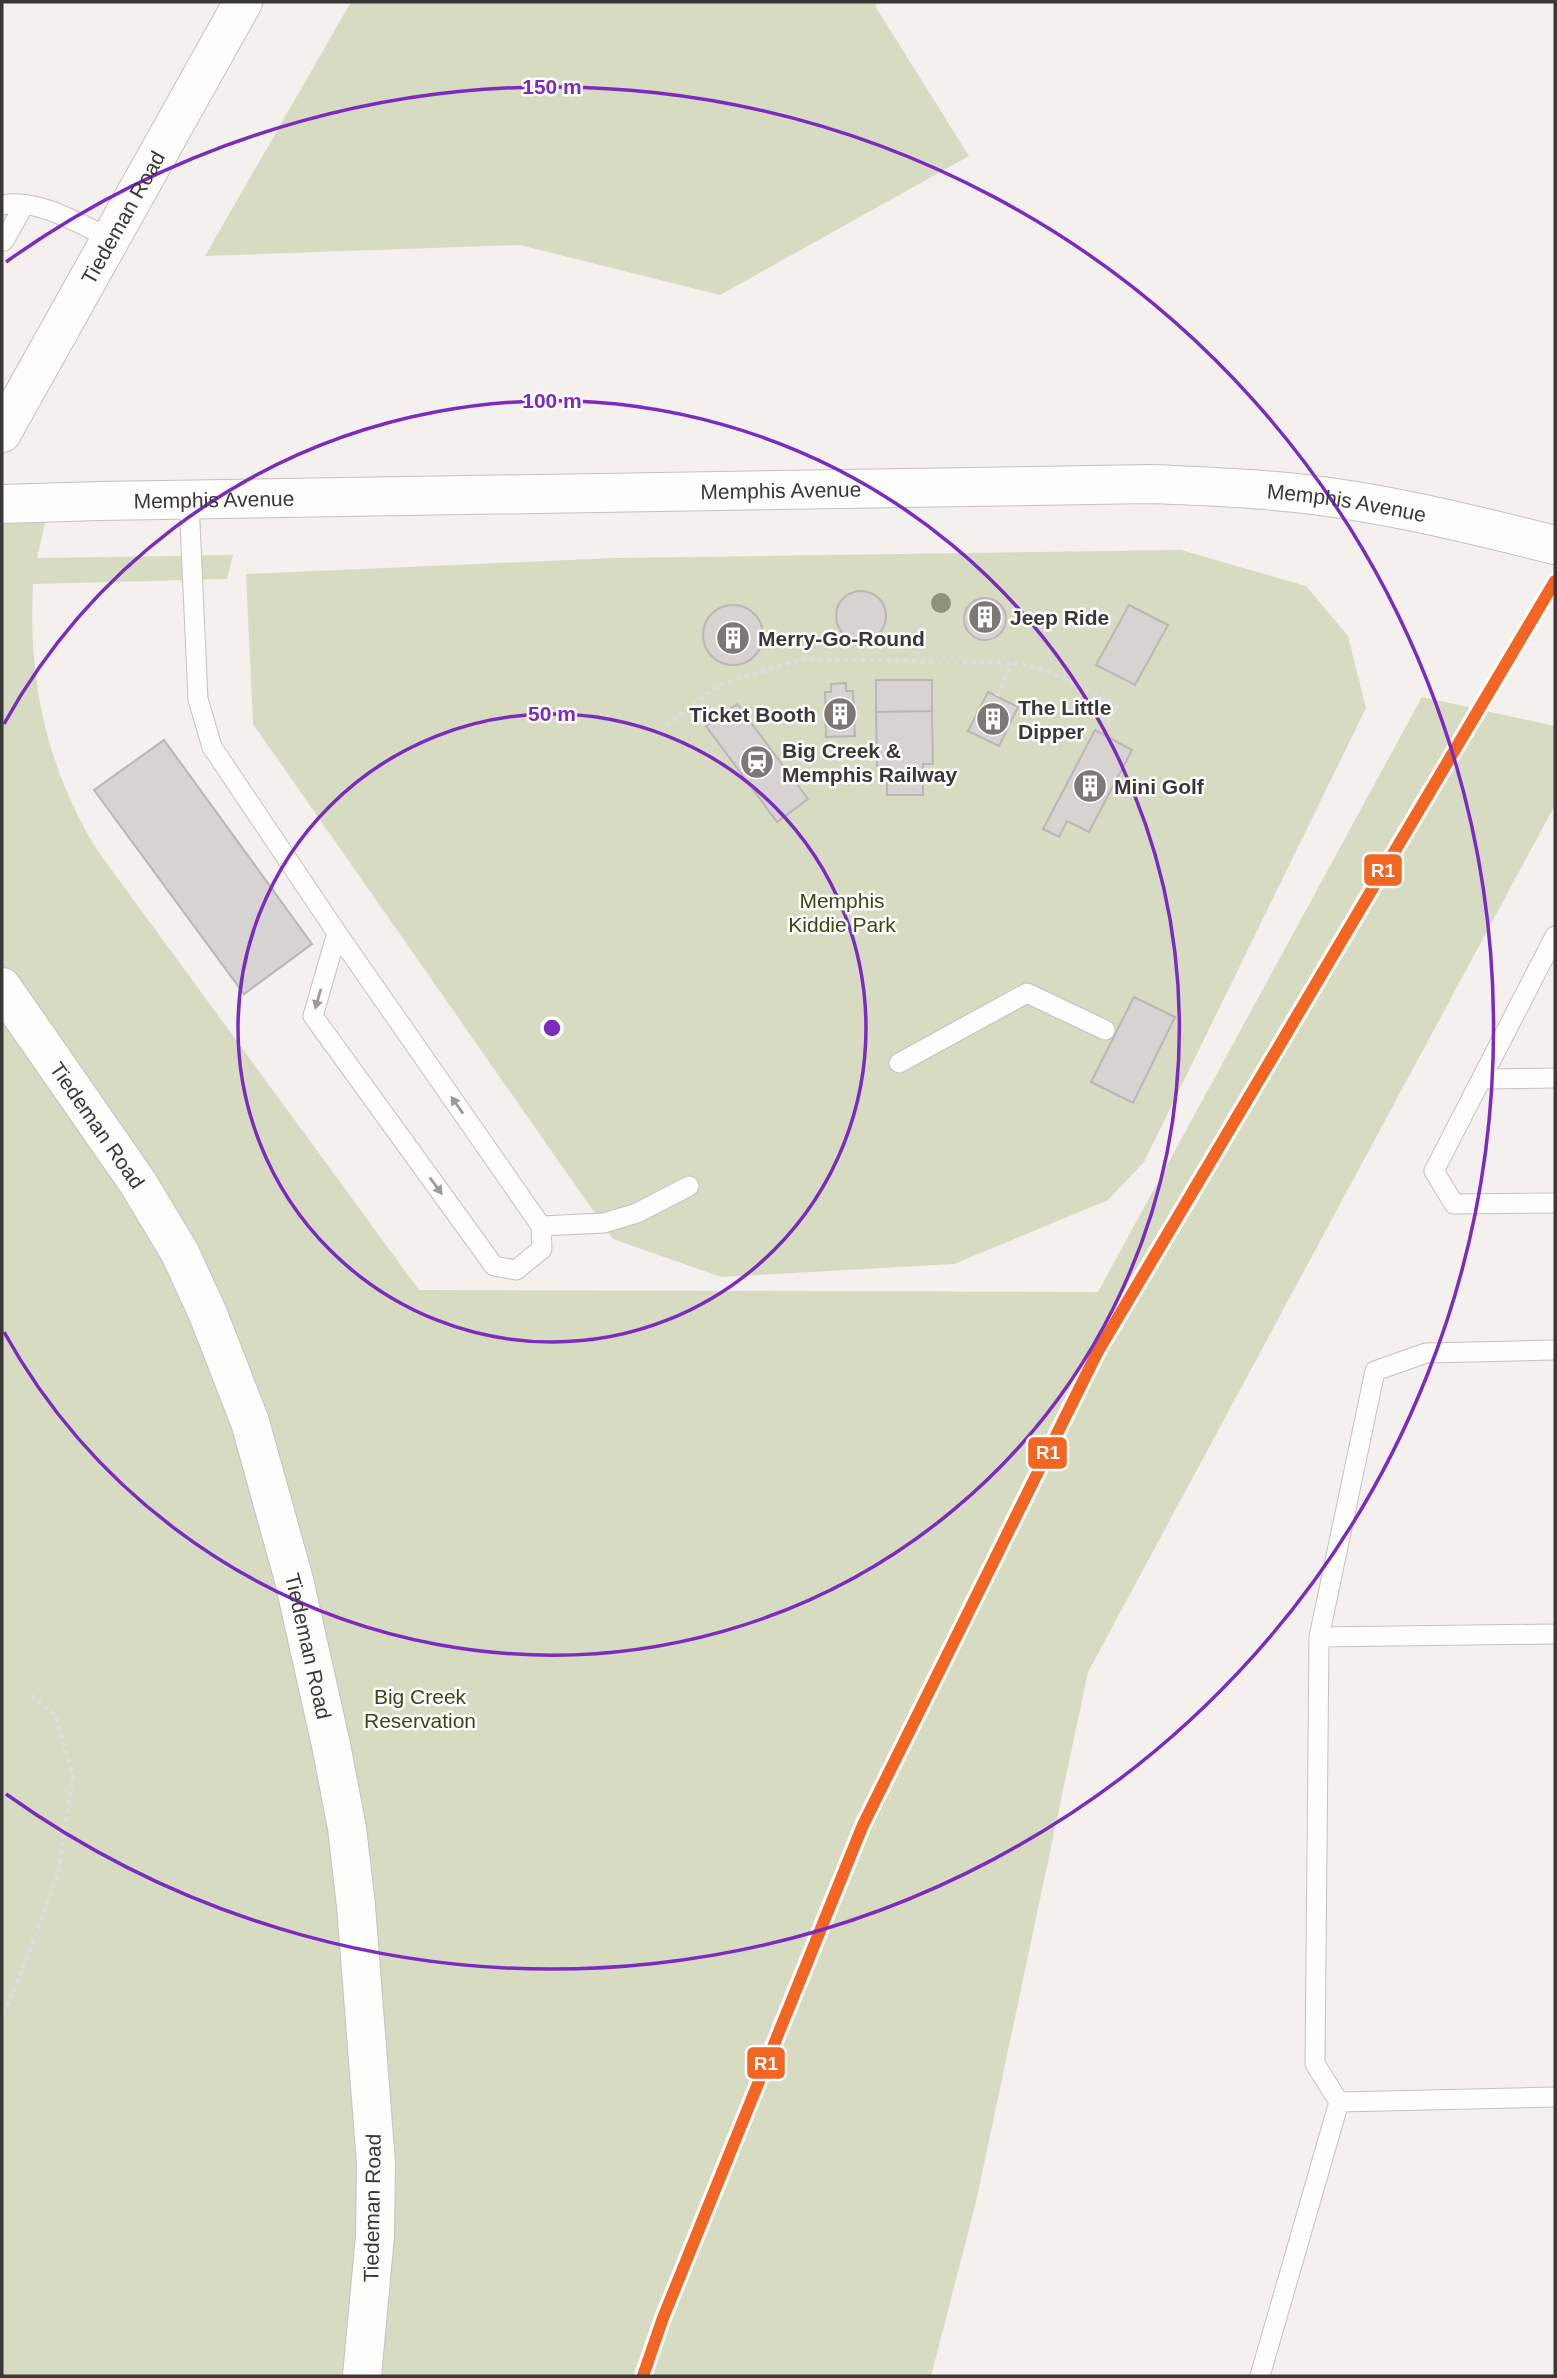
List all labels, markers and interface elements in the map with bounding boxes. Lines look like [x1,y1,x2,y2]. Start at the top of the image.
text: 150 m [522,75,582,98]
street label: Tiedeman Road [76,147,169,288]
text: 100 m [522,389,582,412]
street label: Memphis Avenue [700,477,861,503]
street label: Memphis Avenue [1266,479,1428,526]
street label: Memphis Avenue [133,486,295,512]
building icon: Jeep Ride [966,598,1004,636]
place label: Jeep Ride [1010,606,1109,629]
building icon: Merry-Go-Round [714,619,752,657]
place label: Merry-Go-Round [758,627,925,650]
building icon: Ticket Booth [821,695,859,733]
place label: The Little Dipper [1018,696,1111,743]
building icon: The Little Dipper [974,700,1012,738]
text: 50 m [528,702,576,725]
place label: Ticket Booth [689,703,816,726]
place label: Big Creek & Memphis Railway [782,739,957,786]
station icon: Big Creek & Memphis Railway [738,743,776,781]
building icon: Mini Golf [1071,767,1109,805]
place label: Mini Golf [1114,775,1205,798]
line badge: R1 [1363,853,1403,887]
text: R1 [1371,860,1396,881]
park label: Memphis Kiddie Park [788,889,896,936]
one-way arrow [312,988,322,1009]
centre of rings [540,1016,564,1040]
street label: Tiedeman Road [46,1057,150,1193]
one-way arrow [450,1096,464,1114]
one-way arrow [429,1177,443,1195]
line badge: R1 [1027,1436,1068,1470]
text: R1 [1036,1442,1061,1463]
street label: Tiedeman Road [281,1571,336,1721]
park label: Big Creek Reservation [364,1685,476,1732]
line badge: R1 [746,2046,786,2080]
text: R1 [754,2053,779,2074]
street label: Tiedeman Road [359,2133,385,2283]

